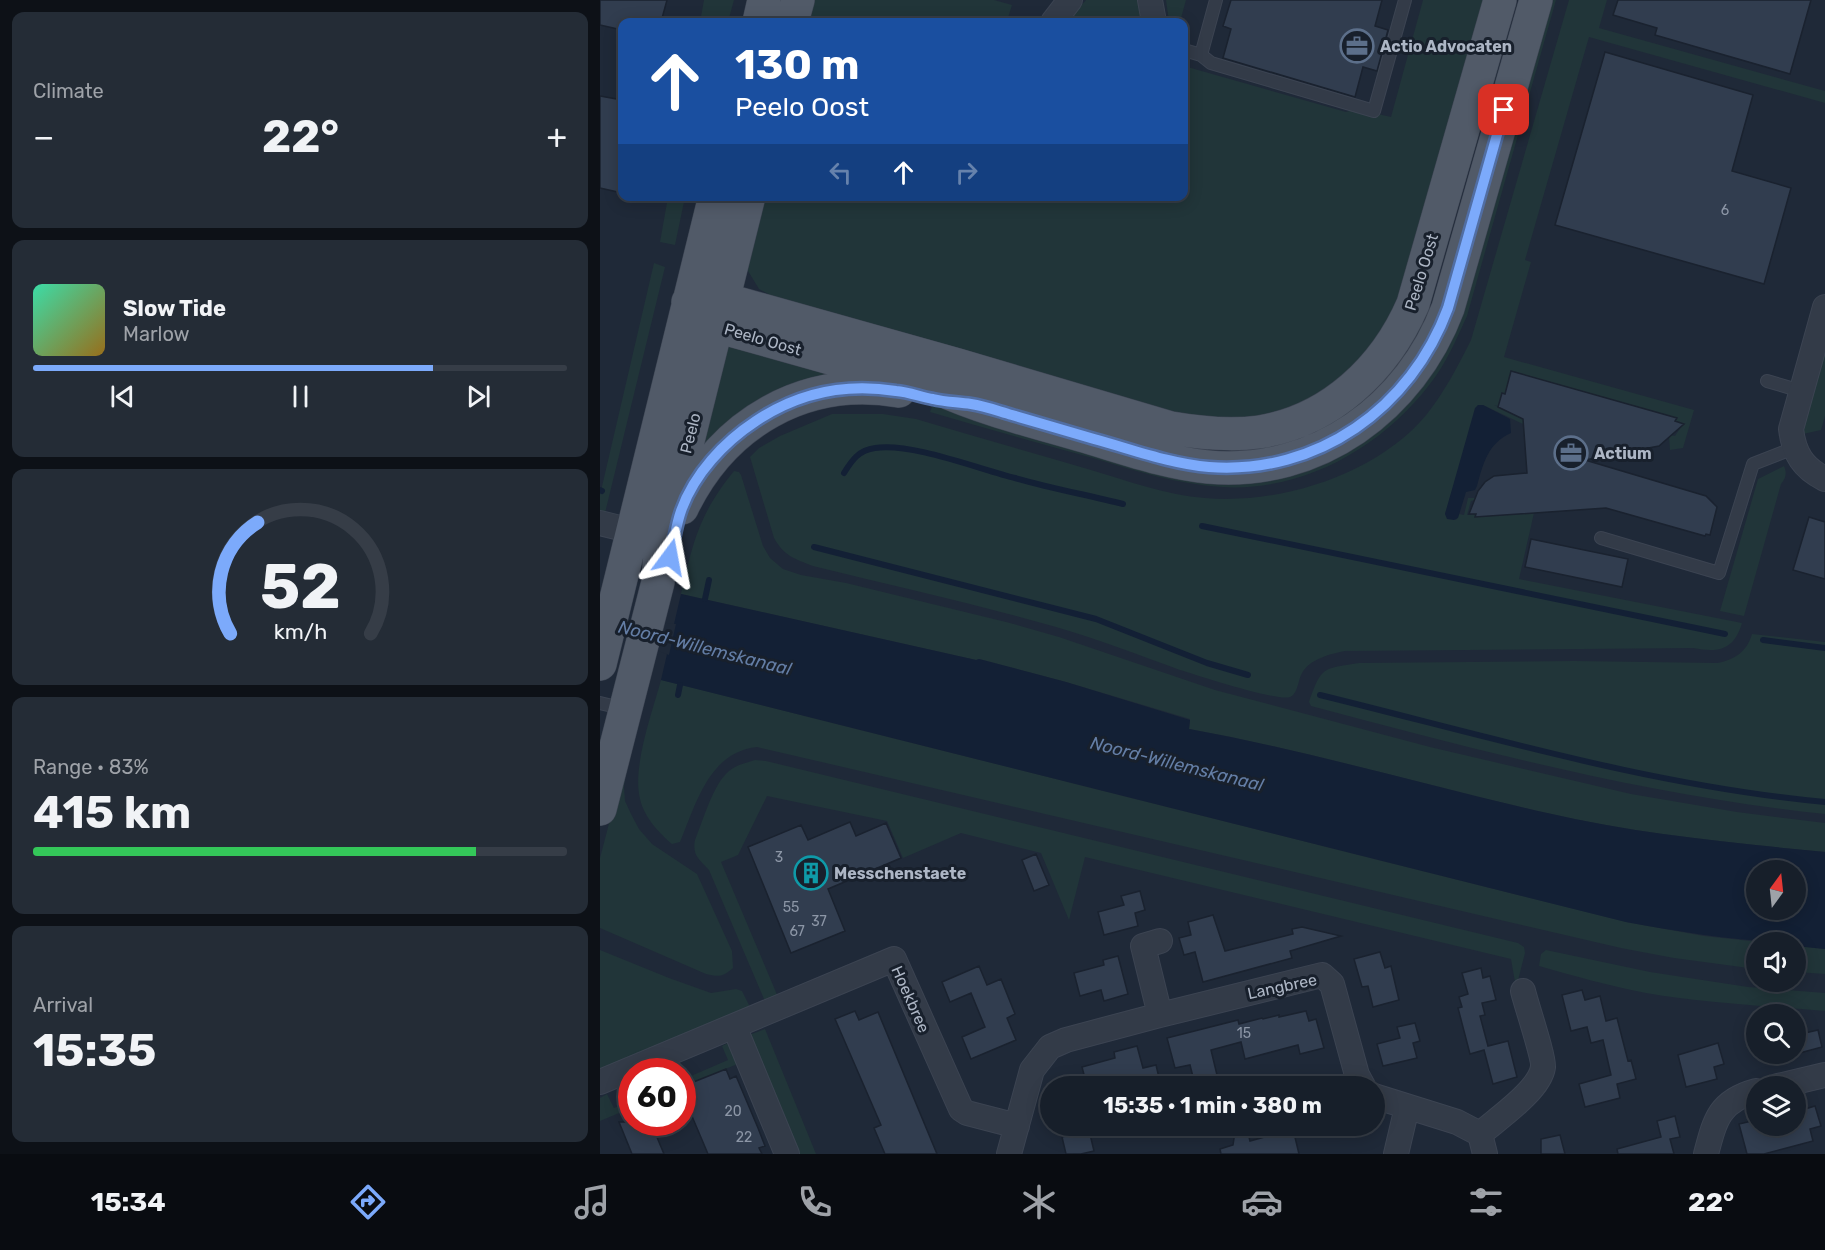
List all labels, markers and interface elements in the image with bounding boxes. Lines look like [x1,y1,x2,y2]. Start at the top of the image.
office icon: Actio Advocaten [1339,28,1375,64]
place label: Actio Advocaten [1380,37,1512,56]
text: 130 m [735,40,860,90]
icon: ahead [636,42,714,120]
text: Climate [33,79,104,103]
pin [1478,84,1529,135]
text: Peelo Oost [735,91,869,123]
icon: arrive [1487,93,1520,126]
text: 22° [262,110,339,163]
text: − [33,117,54,156]
text: + [546,117,567,156]
icon: left [824,156,857,189]
icon: ahead [887,156,920,189]
icon: right [950,156,983,189]
house number: 6 [1721,202,1729,219]
street label: Peelo Oost [1401,231,1442,313]
text: Slow Tide [123,295,226,322]
street label: Peelo Oost [722,319,804,360]
text: Marlow [123,322,190,346]
icon: previous [106,380,139,413]
icon: pause [284,380,317,413]
icon: next [462,380,495,413]
street label: Peelo [676,411,705,455]
office icon: Actium [1553,435,1589,471]
place label: Actium [1594,444,1652,463]
position arrow [638,525,702,589]
text: 52 [260,550,340,624]
water label: Noord-Willemskanaal [616,616,794,680]
text: km/h [273,619,327,644]
water label: Noord-Willemskanaal [1088,732,1266,796]
text: Range · 83% [33,755,149,779]
text: 415 km [33,786,191,839]
house number: 3 [775,849,783,866]
building icon: Messchenstaete [793,855,829,891]
north arrow [1746,860,1806,920]
map controls [1746,860,1806,1136]
place label: Messchenstaete [834,864,966,883]
house number: 55 [783,899,799,916]
house number: 37 [811,913,827,930]
house number: 67 [789,923,805,940]
button: sound [1746,932,1806,992]
street label: Hoekbree [887,963,934,1036]
street label: Langbree [1246,970,1319,1003]
text: Arrival [33,993,93,1017]
button: search [1746,1004,1806,1064]
text: 15:35 [33,1024,156,1077]
house number: 15 [1237,1025,1251,1042]
speed limit sign: 60 [618,1058,696,1136]
button: layers [1746,1076,1806,1136]
text: 15:35 · 1 min · 380 m [1103,1092,1322,1119]
house number: 20 [724,1103,742,1120]
house number: 22 [736,1129,752,1146]
icon: directions [347,1181,389,1223]
icon: music [571,1181,613,1223]
icon: phone [794,1181,836,1223]
icon: climate [1018,1181,1060,1223]
icon: car [1241,1181,1283,1223]
icon: filters [1465,1181,1507,1223]
text: 15:34 [91,1186,166,1218]
text: 22° [1688,1186,1734,1218]

